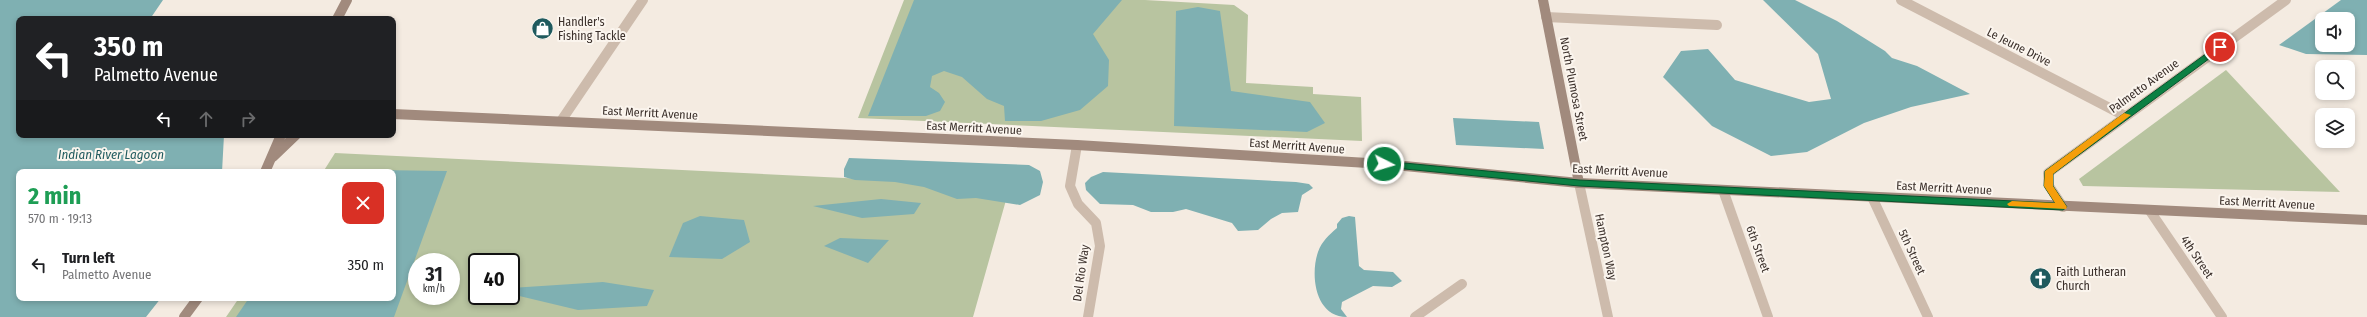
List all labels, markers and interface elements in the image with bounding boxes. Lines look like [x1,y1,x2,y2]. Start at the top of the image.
map controls [2315,12,2355,148]
button: sound [2315,12,2355,52]
place label: Handler's Fishing Tackle [558,15,626,43]
shop icon: Handler's Fishing Tackle [530,16,556,42]
street label: Le Jeune Drive [1985,25,2053,69]
text: 350 m [94,30,163,63]
pin [2203,30,2237,64]
icon: left [28,32,80,84]
street label: North Plumosa Street [1557,36,1591,142]
icon: arrive [2209,36,2231,58]
street label: Palmetto Avenue [2106,56,2182,116]
button: search [2315,60,2355,100]
text: Palmetto Avenue [94,64,218,86]
street label: East Merritt Avenue [602,104,698,122]
icon: left [153,108,175,130]
icon: ahead [195,108,217,130]
icon: right [237,108,259,130]
button: layers [2315,108,2355,148]
street label: East Merritt Avenue [926,119,1022,137]
street label: East Merritt Avenue [1249,136,1345,156]
position arrow [1363,143,1405,185]
water label: Indian River Lagoon [58,147,164,162]
street label: East Merritt Avenue [1572,162,1668,180]
street label: East Merritt Avenue [1896,179,1992,197]
text: 2 min [28,182,81,210]
button: close [342,182,384,224]
street label: East Merritt Avenue [2219,194,2315,212]
text: 570 m · 19:13 [28,211,92,226]
street label: Hampton Way [1592,212,1620,282]
street label: 6th Street [1743,224,1773,274]
street label: 5th Street [1896,227,1929,277]
street label: 4th Street [2178,233,2216,281]
street label: Del Rio Way [1070,243,1092,302]
text: Turn left [62,249,115,267]
speed limit sign: 40 [468,253,520,305]
icon: left [28,254,50,276]
text: 350 m [347,256,384,274]
text: 31 [425,262,443,286]
place label: Faith Lutheran Church [2056,265,2126,293]
church icon: Faith Lutheran Church [2028,266,2054,292]
text: Palmetto Avenue [62,267,151,282]
text: km/h [423,283,445,295]

